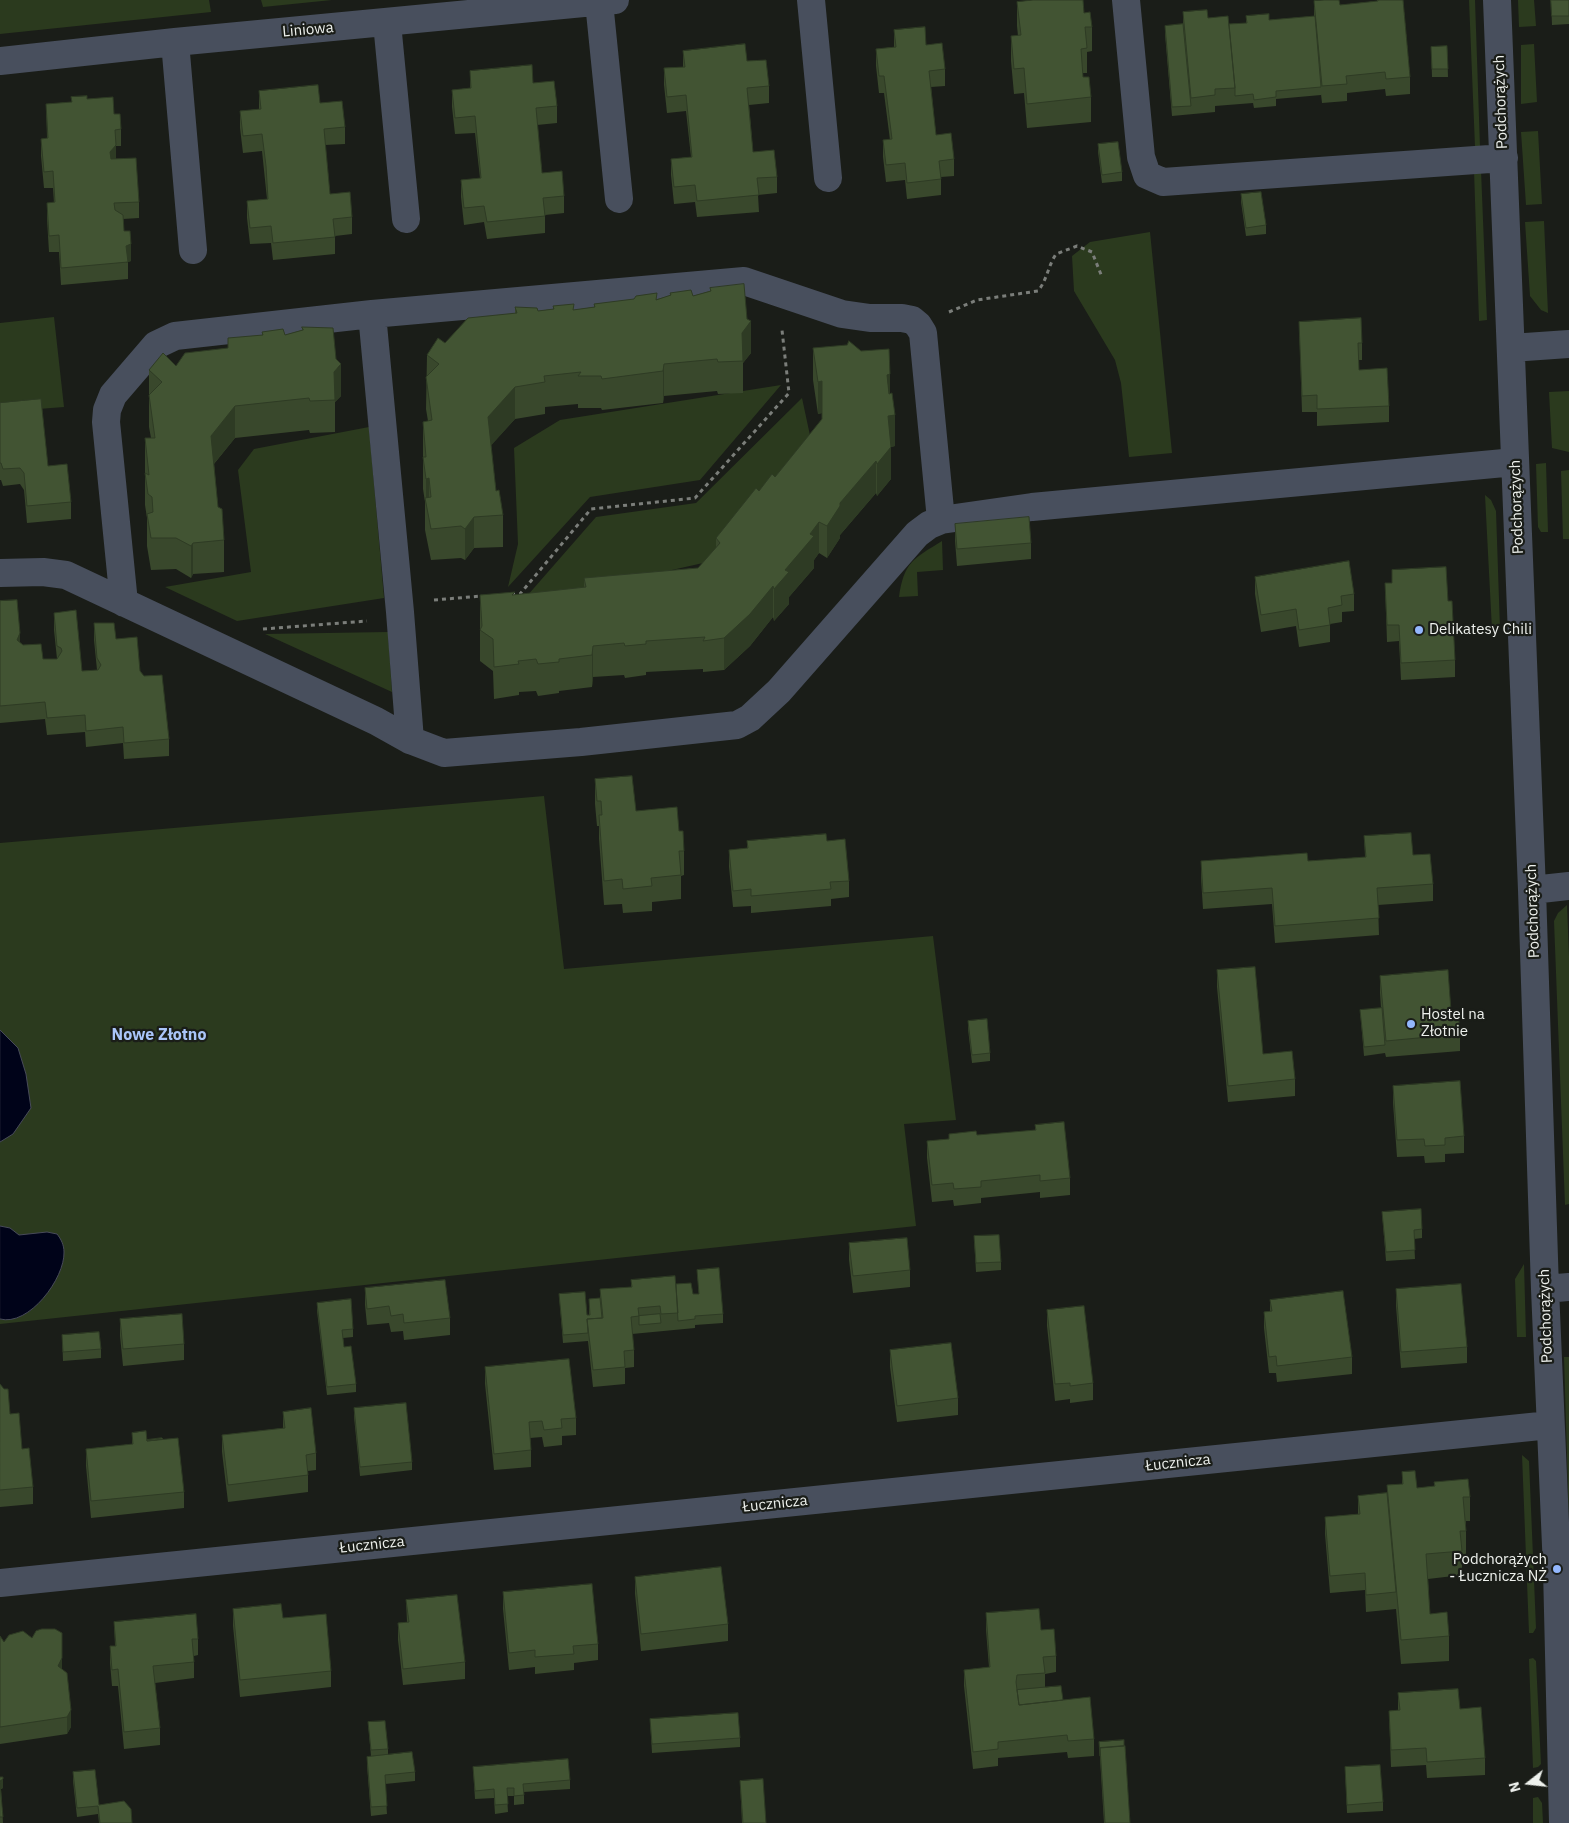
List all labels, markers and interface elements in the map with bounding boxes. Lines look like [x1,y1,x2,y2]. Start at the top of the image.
street label: Liniowa [282,19,334,41]
street label: Podchorążych [1490,55,1512,149]
street label: Podchorążych [1506,460,1528,554]
place label: Delikatesy Chili [1429,621,1532,639]
marker: Delikatesy Chili [1413,624,1425,636]
street label: Podchorążych [1522,864,1544,958]
place label: Hostel na Złotnie [1421,1006,1485,1041]
marker: Hostel na Złotnie [1405,1018,1417,1030]
district label: Nowe Złotno [112,1025,206,1045]
street label: Podchorążych [1535,1269,1557,1363]
street label: Łucznicza [1145,1451,1211,1475]
street label: Łucznicza [742,1492,808,1516]
street label: Łucznicza [339,1533,405,1557]
place label: Podchorążych - Łucznicza NŻ [1449,1551,1547,1586]
marker: Podchorążych - Łucznicza NŻ [1551,1563,1563,1575]
north arrow [1504,1758,1554,1808]
text: N [1505,1780,1525,1794]

